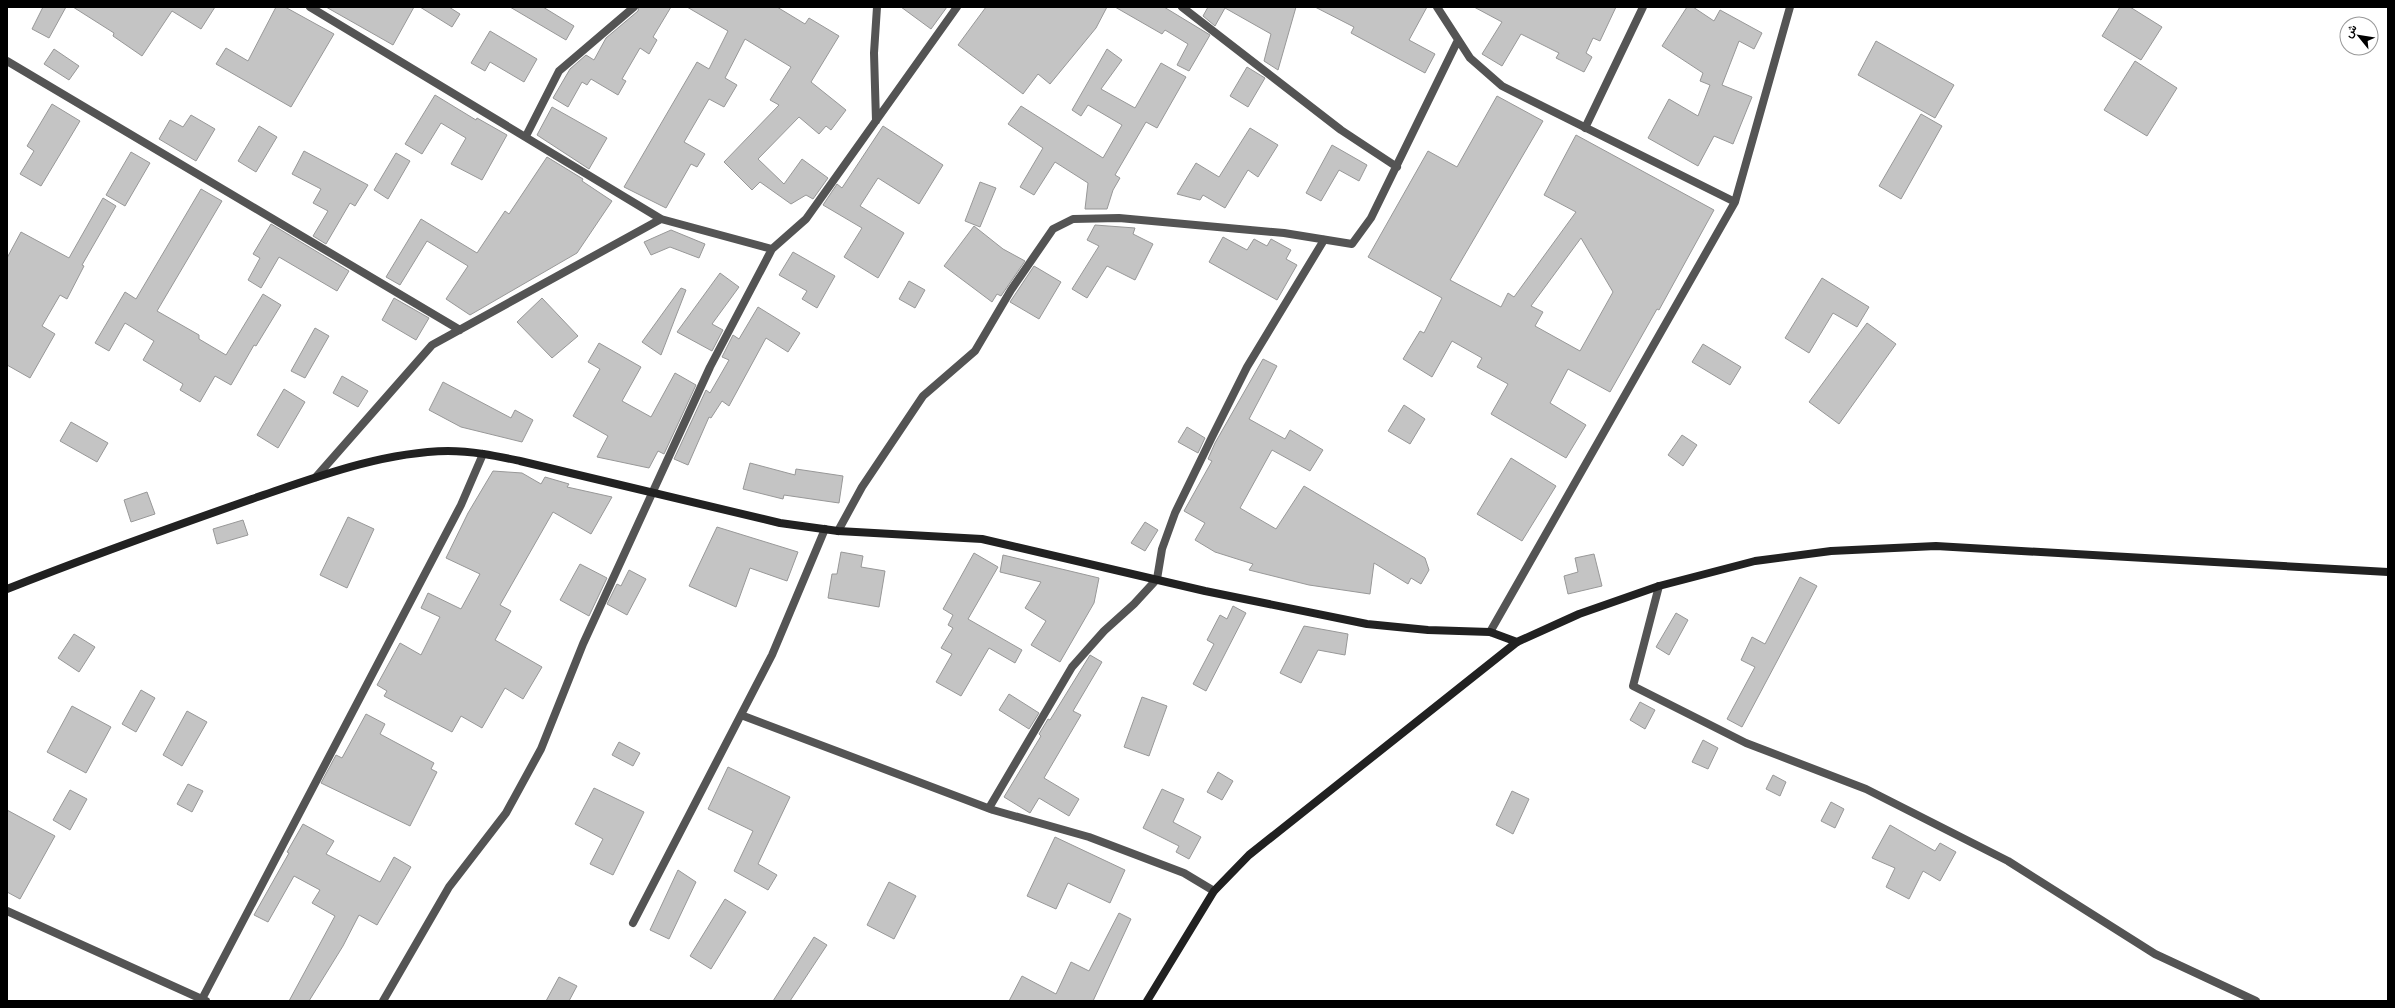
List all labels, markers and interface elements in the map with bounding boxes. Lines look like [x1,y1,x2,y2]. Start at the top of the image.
north arrow [2339,16,2379,56]
text: ش [2341,22,2360,40]

